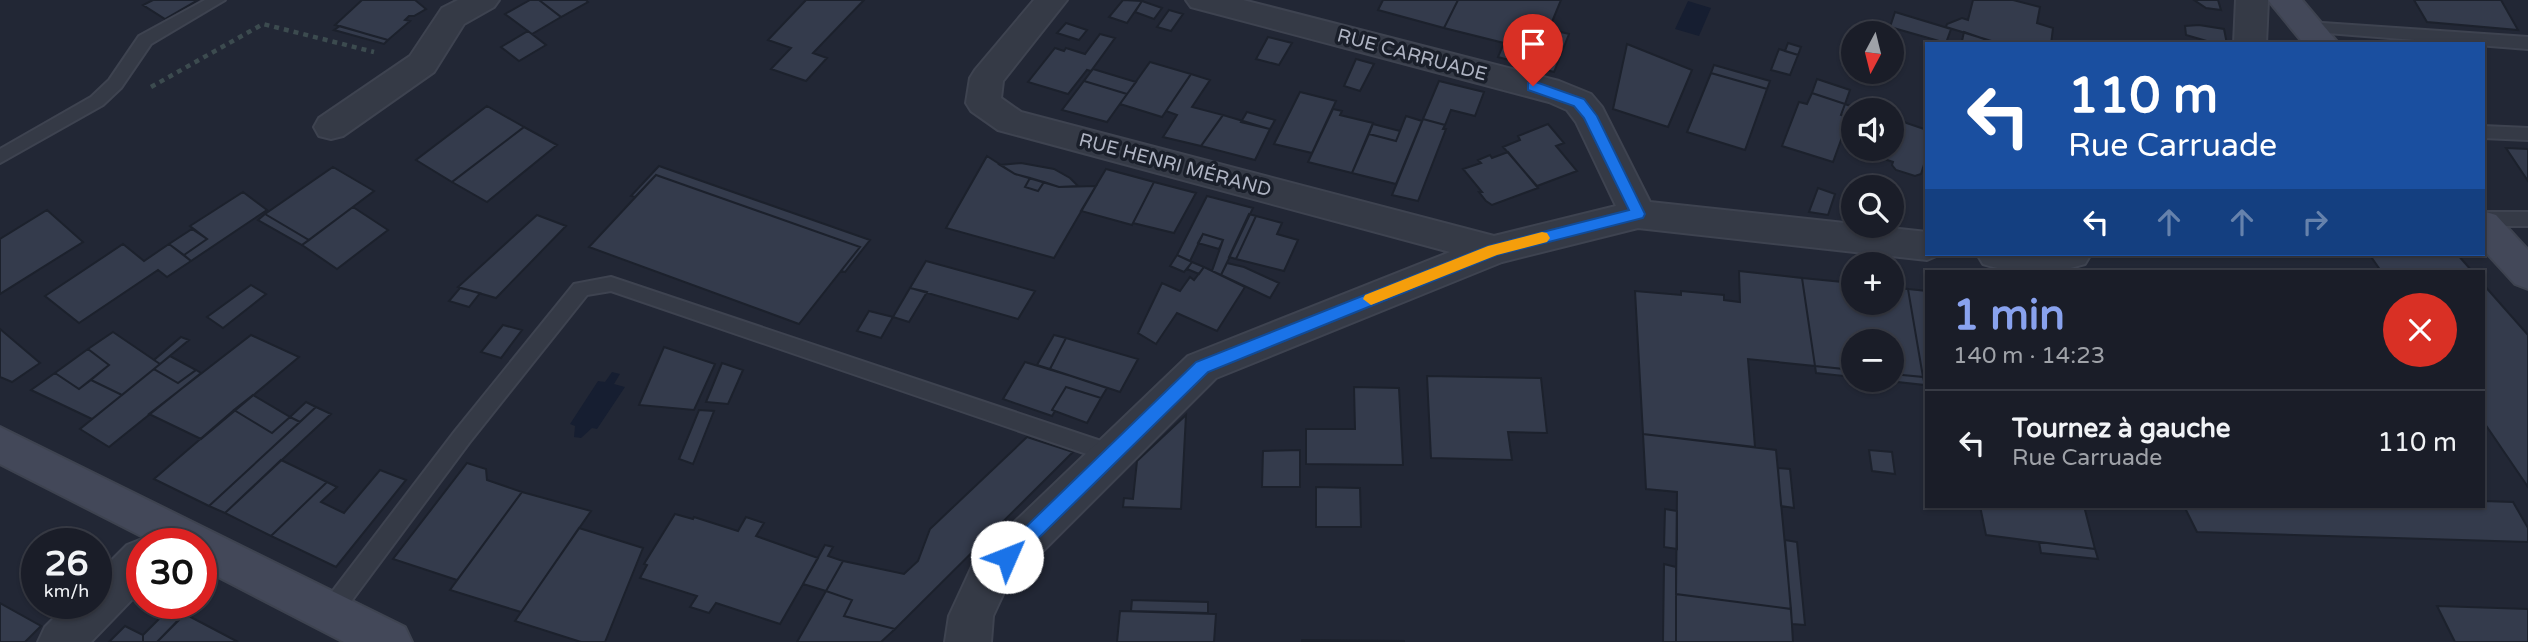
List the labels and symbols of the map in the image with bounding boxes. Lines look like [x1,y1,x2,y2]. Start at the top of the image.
pin [1503,14,1563,86]
north arrow [1841,21,1904,84]
street label: RUE CARRUADE [1335,24,1489,86]
street label: RUE HENRI MÉRAND [1076,129,1274,201]
position arrow [970,520,1044,594]
speed limit sign: 30 [126,528,217,619]

